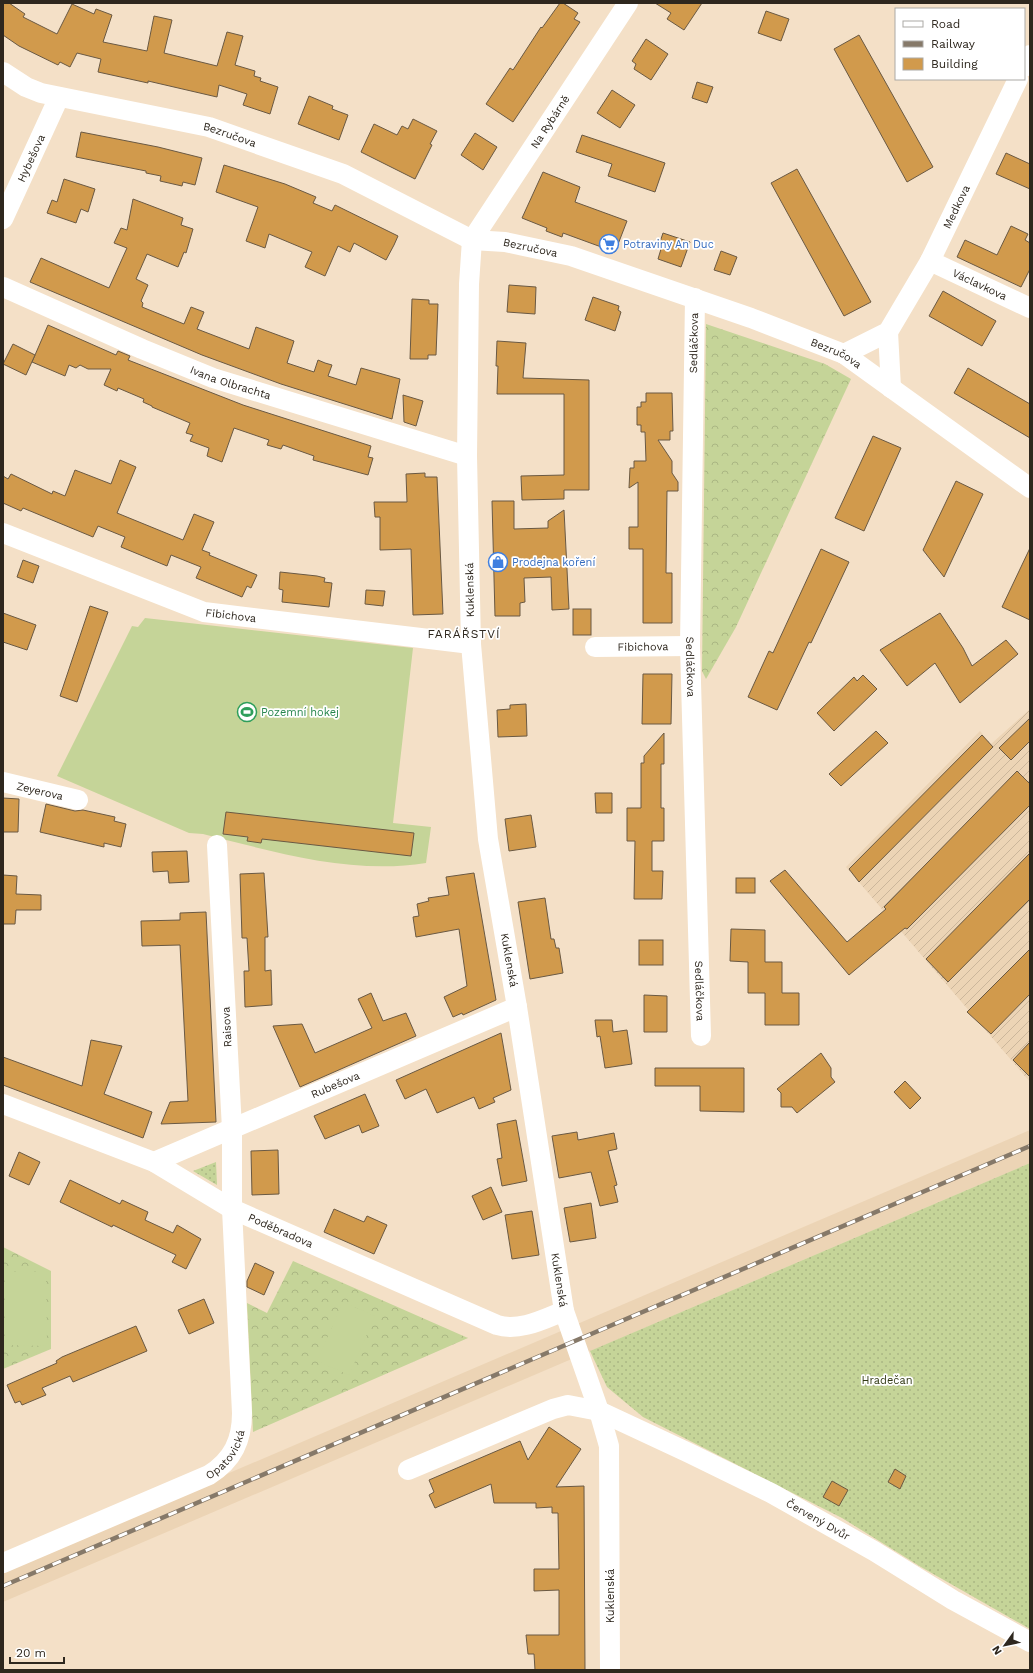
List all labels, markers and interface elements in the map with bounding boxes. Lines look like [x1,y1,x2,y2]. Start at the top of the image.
legend [895,8,1025,80]
text: Road [931,17,960,31]
text: Railway [931,37,976,51]
text: Building [931,57,978,71]
street label: Na Rybárně [528,93,572,151]
street label: Bezručova [202,120,258,150]
street label: Hybešova [14,132,48,184]
street label: Medkova [940,183,972,231]
supermarket icon: Potraviny An Duc [598,233,620,255]
street label: Bezručova [502,235,559,259]
place label: Potraviny An Duc [623,238,714,251]
street label: Václavkova [951,266,1009,303]
street label: Sedláčkova [687,313,701,373]
street label: Bezručova [809,335,864,371]
street label: Ivana Olbrachta [188,363,273,402]
shop icon: Prodejna koření [487,551,509,573]
place label: Prodejna koření [512,556,595,569]
street label: Kuklenská [463,563,477,617]
street label: Fibichova [205,606,257,625]
district label: FARÁŘSTVÍ [427,627,501,641]
street label: Sedláčkova [683,637,698,697]
street label: Fibichova [617,640,669,653]
sports icon: Pozemní hokej [236,701,258,723]
place label: Pozemní hokej [261,706,339,719]
street label: Zeyerova [15,779,65,803]
street label: Kuklenská [498,932,520,988]
street label: Sedláčkova [692,960,707,1021]
street label: Raisova [219,1006,235,1048]
street label: Rubešova [309,1069,361,1101]
street label: Poděbradova [246,1210,315,1250]
street label: Kuklenská [548,1252,570,1308]
park label: Hradečan [861,1374,913,1387]
street label: Opatovická [203,1429,247,1482]
street label: Červený Dvůr [784,1495,853,1543]
street label: Kuklenská [604,1569,617,1623]
north arrow [985,1625,1025,1665]
scale bar [10,1639,64,1665]
text: N [989,1643,1005,1657]
text: 20 m [16,1646,46,1660]

